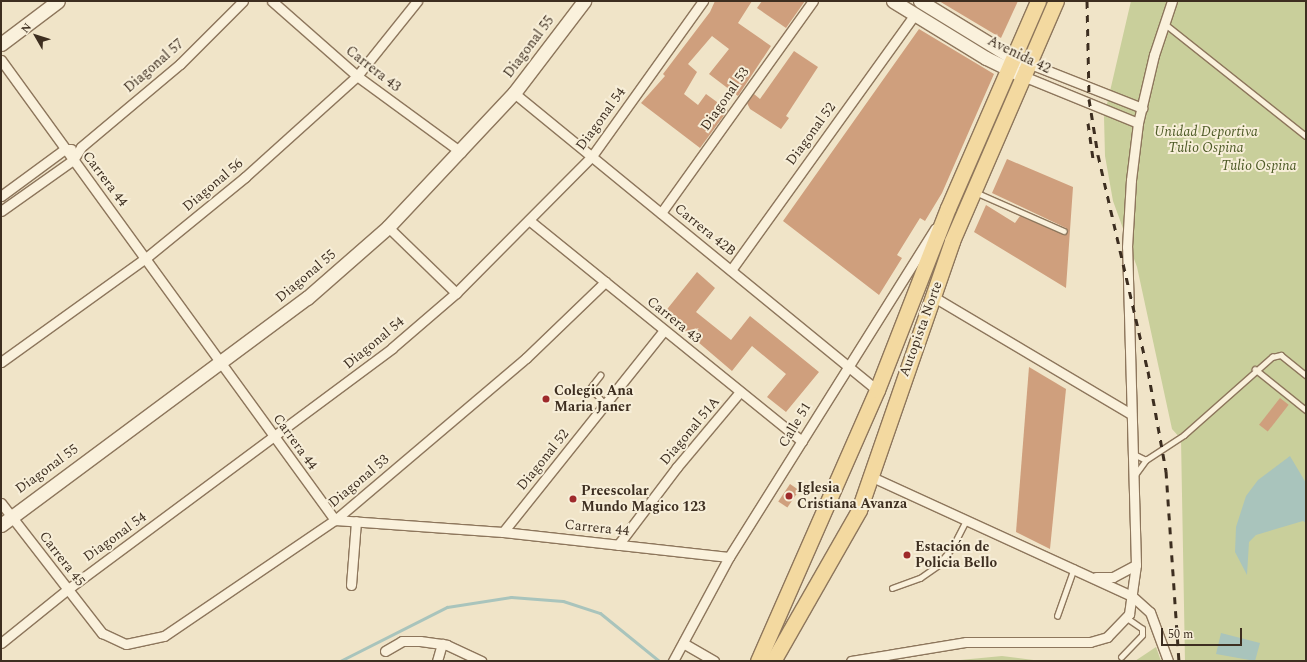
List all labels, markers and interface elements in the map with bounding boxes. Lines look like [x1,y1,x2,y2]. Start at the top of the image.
street label: Diagonal 55 [500,13,558,81]
north arrow [16,16,56,56]
text: N [17,19,36,37]
street label: Avenida 42 [985,33,1053,77]
street label: Diagonal 57 [121,36,187,96]
street label: Carrera 43 [342,42,404,96]
street label: Diagonal 53 [697,64,753,134]
street label: Diagonal 54 [573,84,629,154]
street label: Diagonal 52 [783,99,839,169]
park label: Unidad Deportiva Tulio Ospina [1154,124,1258,156]
street label: Carrera 44 [79,148,131,210]
street label: Diagonal 56 [179,155,247,215]
park label: Tulio Ospina [1221,158,1297,174]
street label: Carrera 42B [671,200,739,260]
street label: Diagonal 55 [272,246,340,306]
street label: Autopista Norte [896,279,946,379]
street label: Carrera 43 [643,293,705,347]
street label: Diagonal 54 [340,313,408,373]
place label: Colegio Ana Maria Janer [554,383,633,416]
street label: Diagonal 51A [657,393,723,469]
marker: Colegio Ana Maria Janer [541,394,551,404]
street label: Calle 51 [775,399,815,451]
street label: Carrera 44 [269,411,321,473]
street label: Diagonal 52 [513,426,573,494]
street label: Diagonal 55 [12,441,82,497]
street label: Diagonal 53 [325,451,393,511]
place label: Iglesia Cristiana Avanza [797,480,907,512]
place label: Preescolar Mundo Magico 123 [581,483,706,516]
marker: Iglesia Cristiana Avanza [784,491,794,501]
marker: Preescolar Mundo Magico 123 [568,494,578,504]
street label: Diagonal 54 [80,509,150,565]
street label: Carrera 44 [564,516,630,540]
street label: Carrera 45 [35,528,89,590]
place label: Estación de Policia Bello [915,539,997,572]
marker: Estación de Policia Bello [902,550,912,560]
scale bar [1163,620,1244,646]
text: 50 m [1168,625,1193,644]

